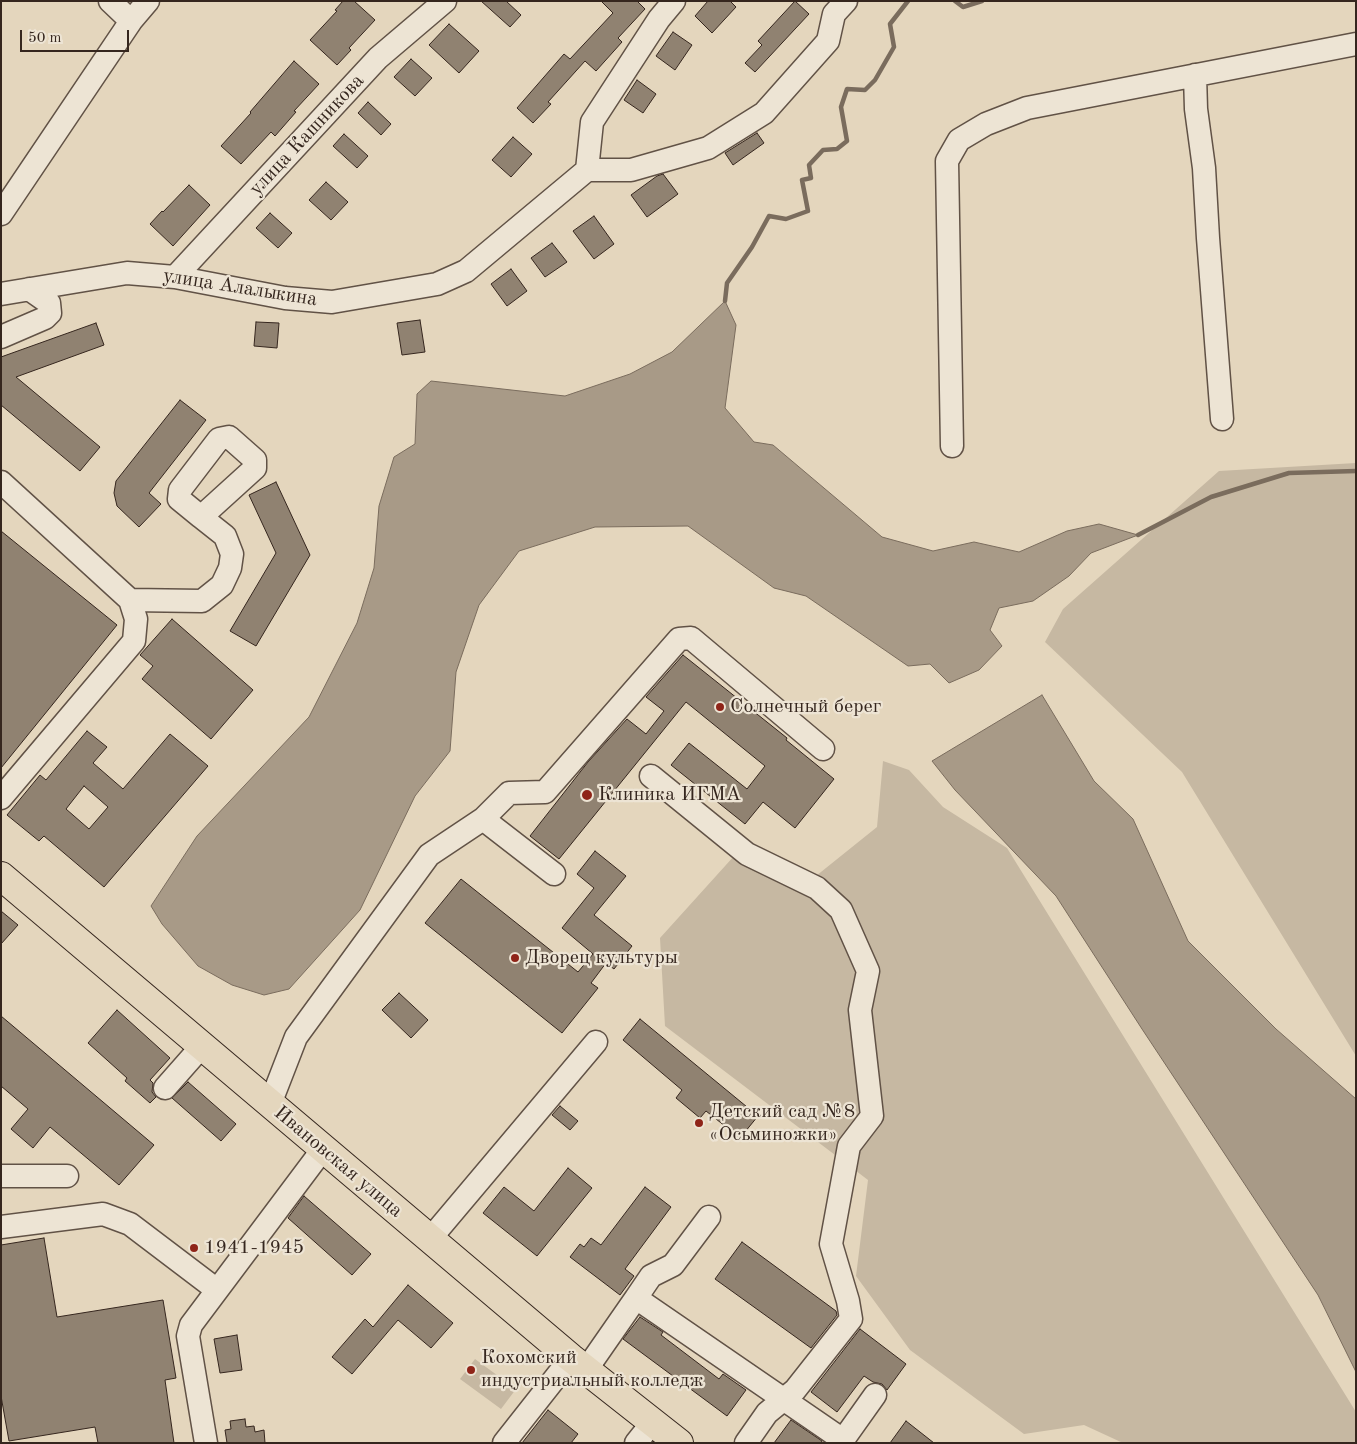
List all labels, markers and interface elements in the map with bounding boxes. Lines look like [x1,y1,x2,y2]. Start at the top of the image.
scale bar [22,20,131,52]
text: 50 m [28,31,62,46]
street label: улица Кашникова [244,69,370,201]
street label: улица Алалыкина [161,264,319,312]
place label: Солнечный берег [730,695,881,719]
marker: Солнечный берег [714,701,726,713]
place label: Клиника ИГМА [598,783,741,807]
marker: Клиника ИГМА [580,788,594,802]
place label: Дворец культуры [525,946,678,970]
marker: Дворец культуры [509,952,521,964]
place label: Детский сад №8 «Осьминожки» [709,1100,855,1147]
street label: Ивановская улица [269,1101,407,1223]
marker: Детский сад №8 «Осьминожки» [693,1117,705,1129]
place label: 1941-1945 [204,1236,304,1260]
marker: 1941-1945 [188,1242,200,1254]
place label: Кохомский индустриальный колледж [481,1346,704,1393]
marker: Кохомский индустриальный колледж [465,1364,477,1376]

